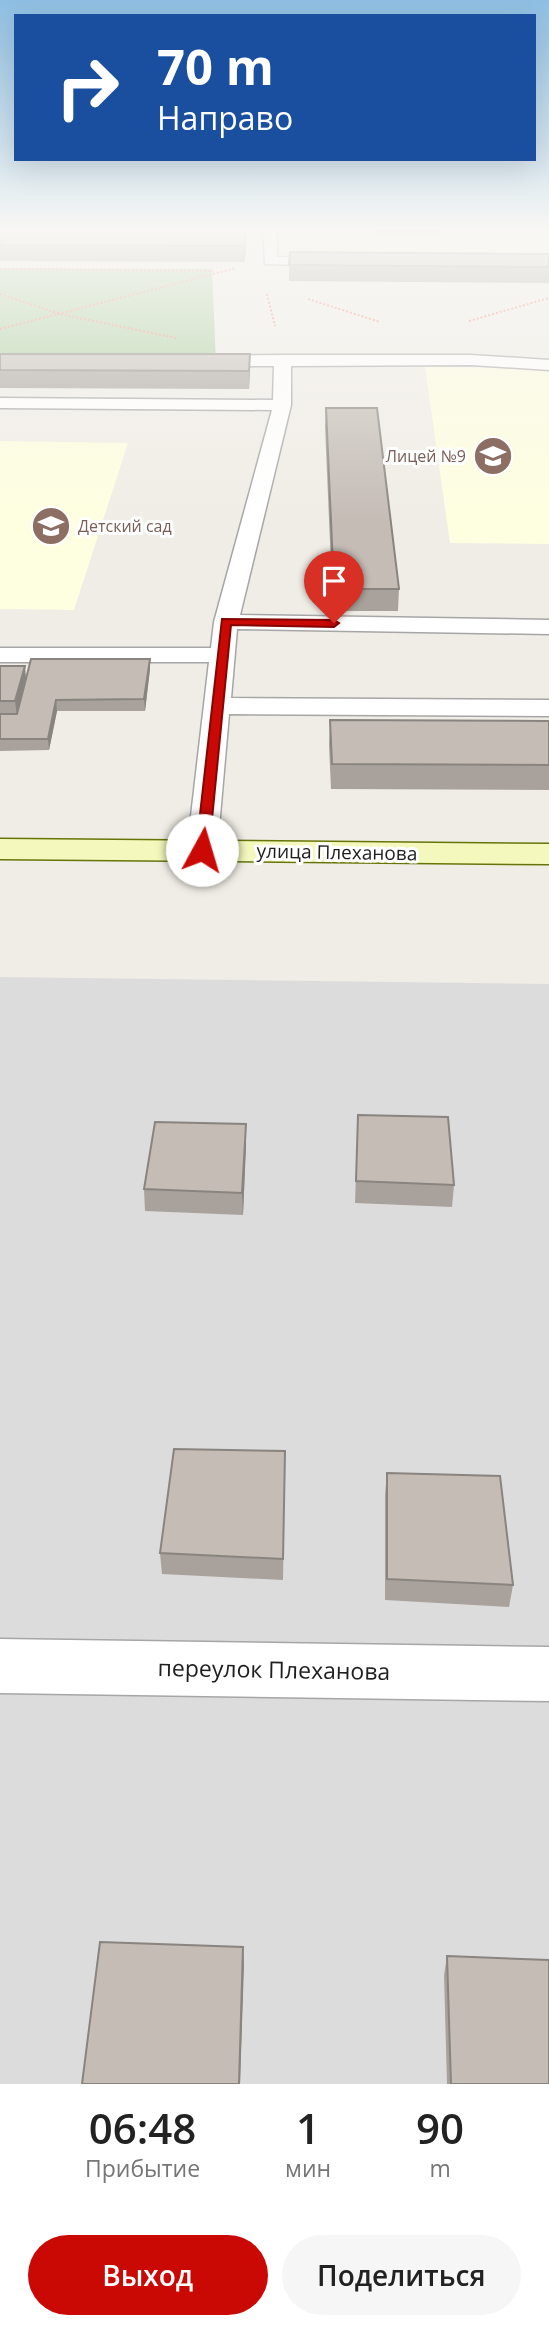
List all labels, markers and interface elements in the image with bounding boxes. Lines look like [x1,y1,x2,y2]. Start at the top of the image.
text: 70 m [157,33,274,99]
icon: right [42,42,133,133]
text: Направо [157,96,293,139]
school or university icon: Лицей №9 [472,435,514,477]
place label: Лицей №9 [386,445,466,467]
school or university icon: Детский сад [30,505,72,547]
place label: Детский сад [78,515,172,537]
pin [304,551,364,623]
icon: arrive [315,562,353,600]
position arrow [165,813,239,887]
street label: улица Плеханова [256,838,418,866]
street label: переулок Плеханова [157,1651,391,1687]
text: 06:48 [89,2099,196,2156]
text: 1 [296,2099,320,2156]
text: 90 [416,2099,464,2156]
text: Прибытие [85,2152,200,2184]
text: мин [285,2152,331,2184]
text: m [429,2152,451,2184]
button: Выход [28,2235,268,2315]
button: Поделиться [282,2235,521,2315]

